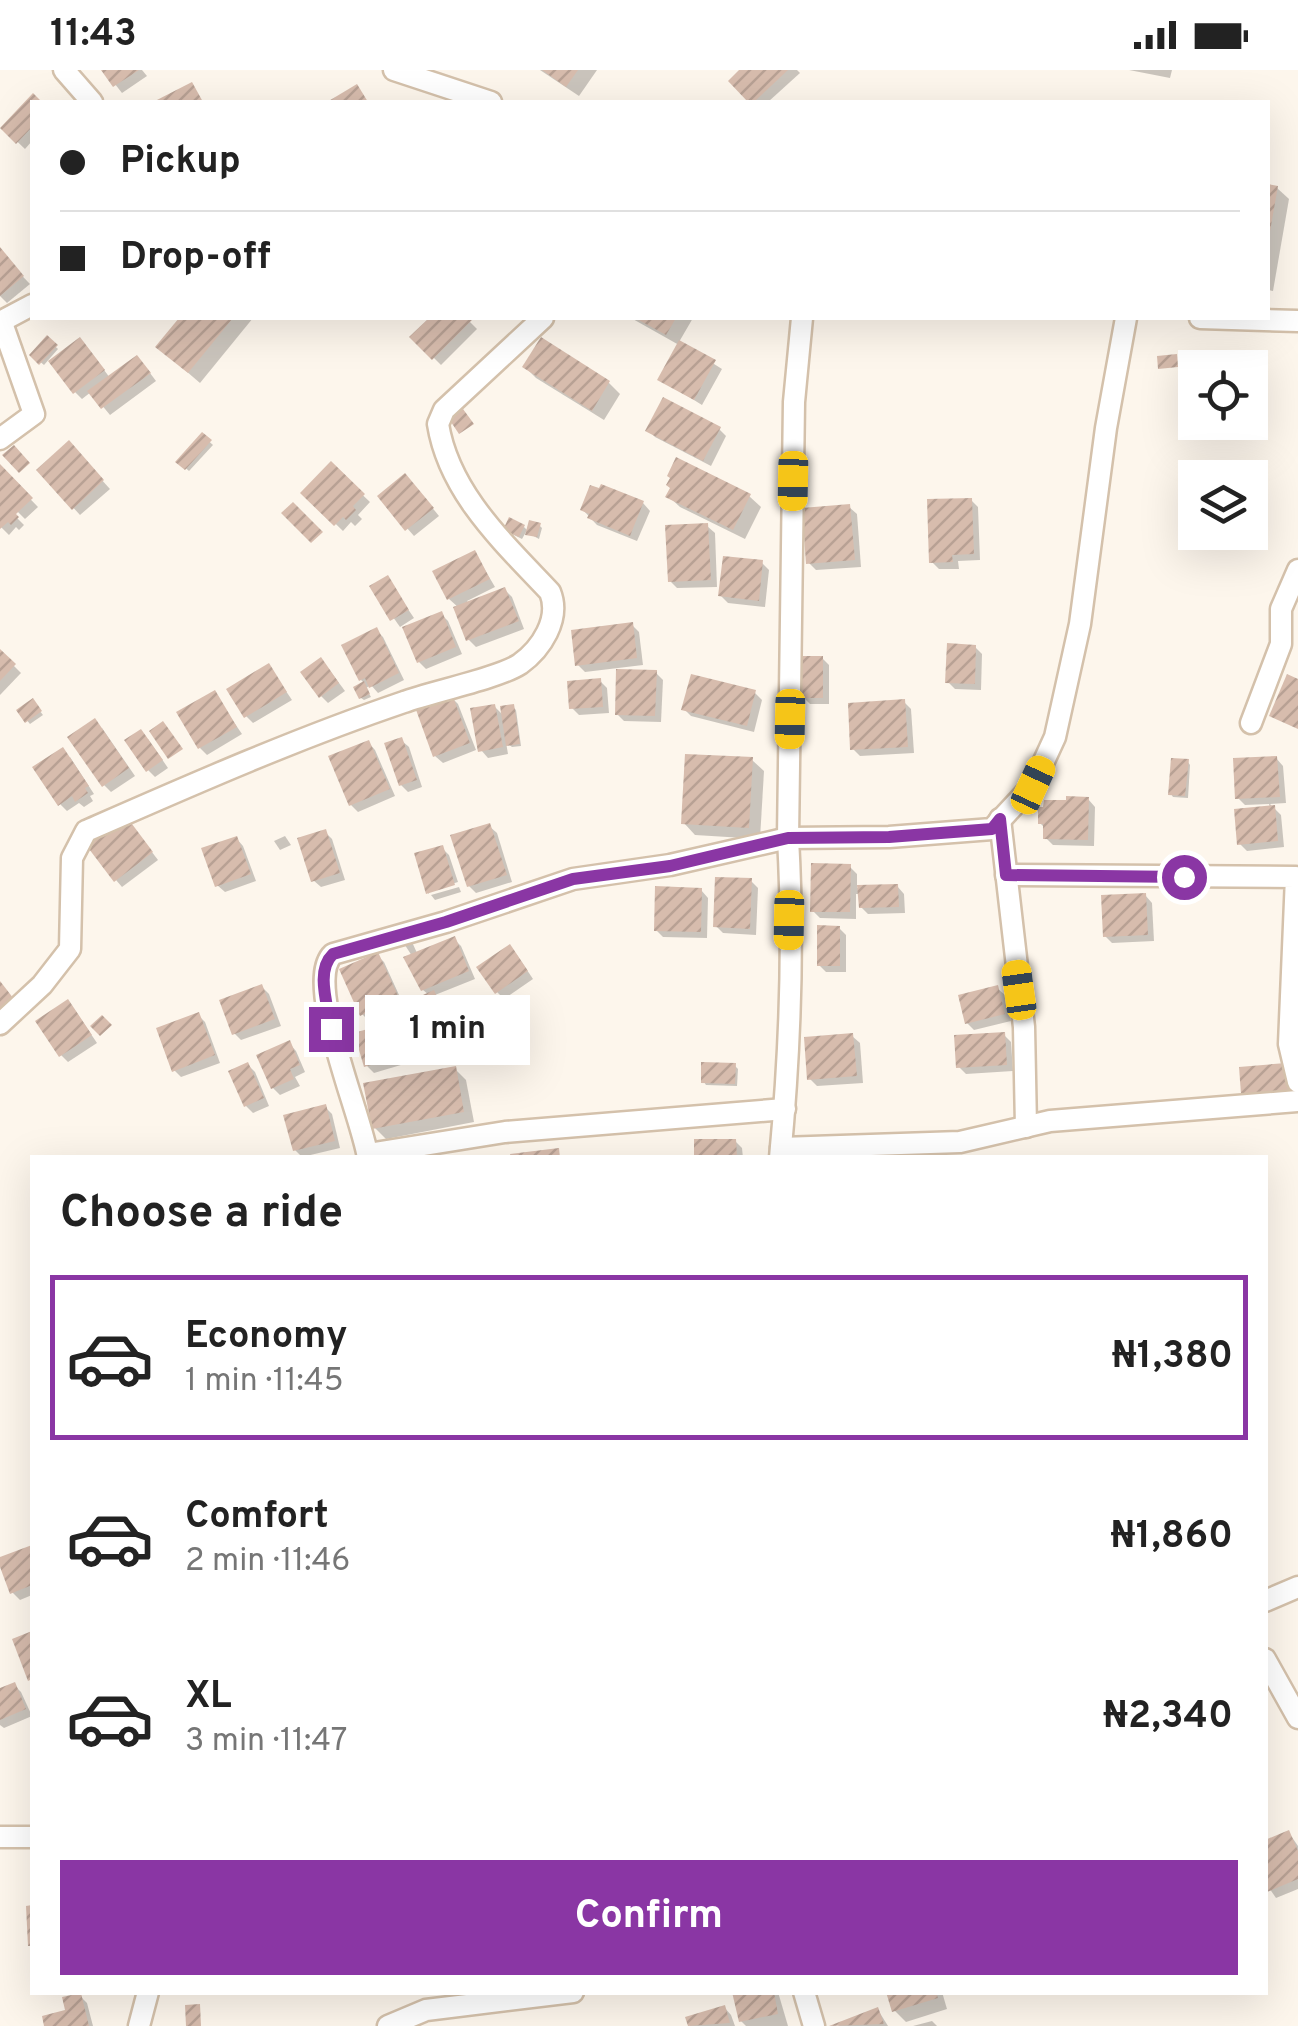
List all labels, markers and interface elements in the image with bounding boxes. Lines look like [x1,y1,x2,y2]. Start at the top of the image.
text: 11:43 [50,11,137,60]
text: Pickup [120,138,241,187]
text: Drop-off [120,234,271,283]
map controls [1178,350,1268,550]
button: locate [1178,350,1268,440]
car [777,451,809,511]
button: layers [1178,460,1268,550]
car [774,689,806,749]
car [1007,751,1059,819]
route start [1162,855,1207,900]
car [773,890,805,950]
car [1000,958,1038,1022]
callout: 1 min [366,994,531,1064]
route end [309,1007,354,1052]
text: 1 min [409,1010,486,1050]
text: Choose a ride [60,1186,343,1243]
icon: car [65,1313,155,1403]
text: Economy [185,1313,347,1362]
text: ₦1,380 [1111,1333,1233,1382]
text: 1 min · 11:45 [185,1362,344,1402]
icon: car [65,1493,155,1583]
text: Comfort [185,1493,329,1542]
text: ₦1,860 [1110,1513,1233,1562]
text: 2 min · 11:46 [185,1542,350,1582]
icon: car [65,1673,155,1763]
text: XL [185,1673,232,1722]
text: ₦2,340 [1103,1693,1233,1742]
text: 3 min · 11:47 [185,1722,347,1762]
button: Confirm [60,1860,1238,1975]

